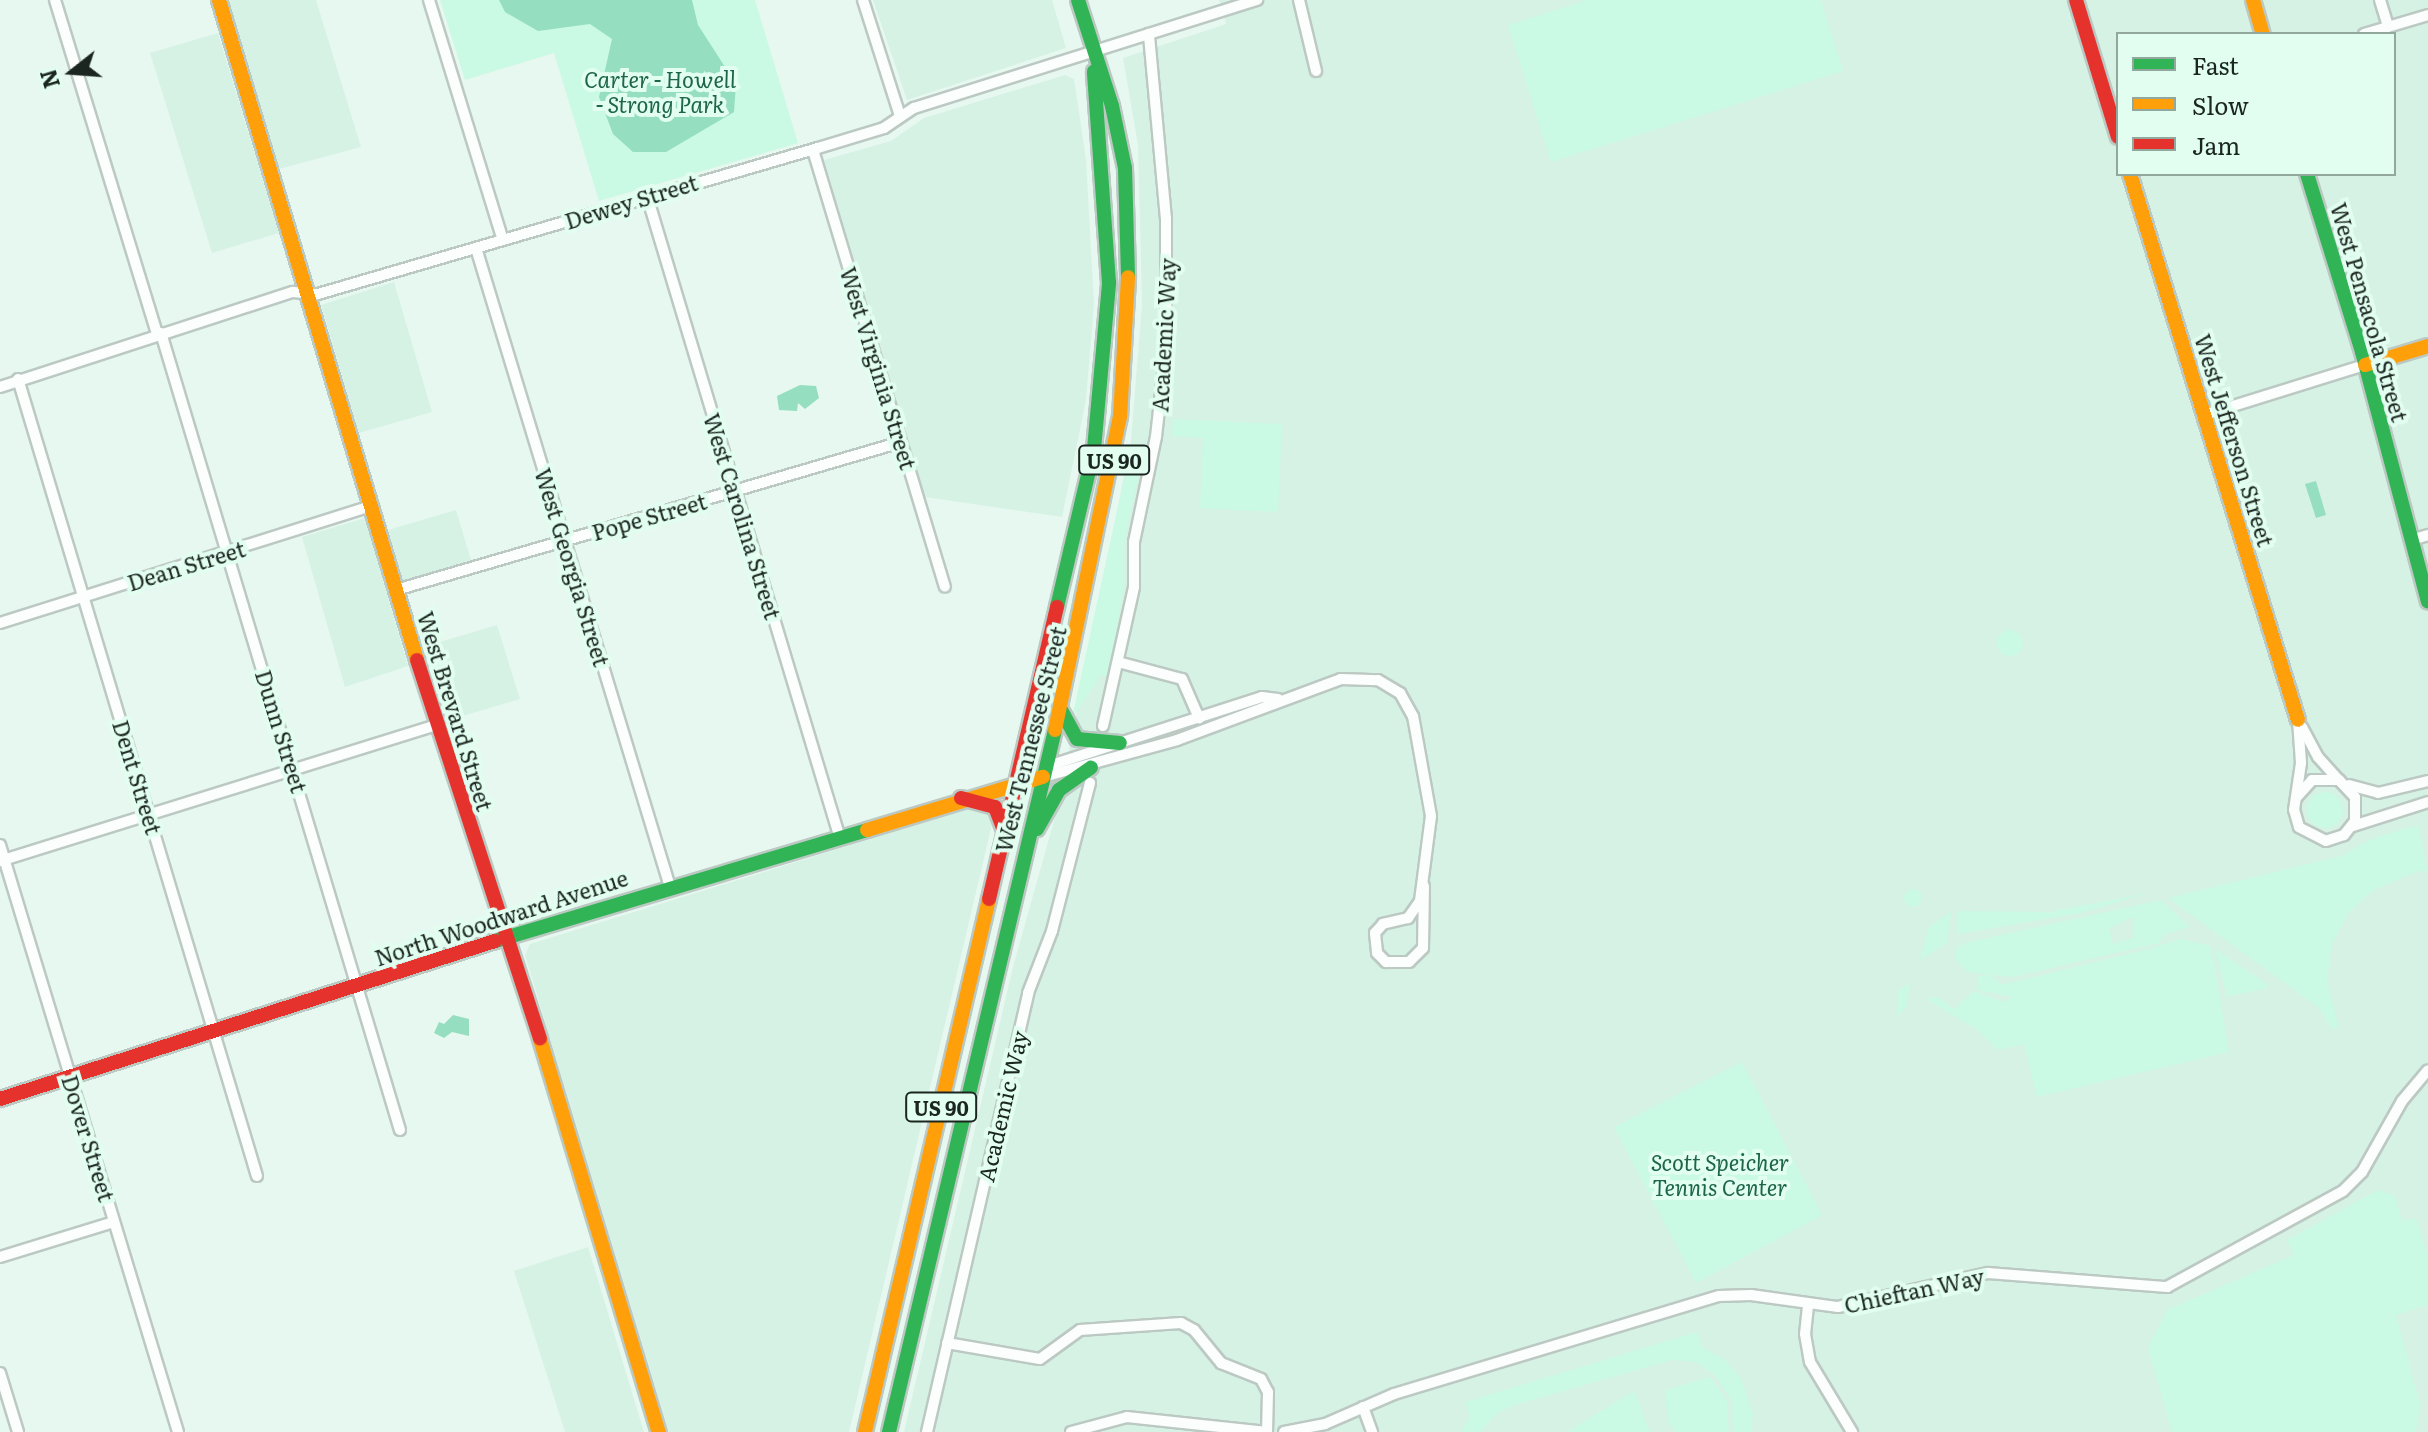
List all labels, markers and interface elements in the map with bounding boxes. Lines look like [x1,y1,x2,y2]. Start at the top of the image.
north arrow [32,32,112,112]
legend [2116,32,2396,176]
text: Fast [2192,47,2239,82]
park label: Carter - Howell - Strong Park [584,65,736,116]
text: N [30,66,67,93]
text: Slow [2192,87,2249,122]
text: Jam [2192,127,2240,162]
street label: Dewey Street [561,168,701,234]
street label: West Pensacola Street [2326,199,2414,425]
street label: Academic Way [1146,257,1180,413]
street label: West Virginia Street [836,263,922,473]
street label: West Jefferson Street [2190,331,2280,549]
street label: West Carolina Street [699,410,787,622]
road number: US 90 [1078,444,1150,476]
street label: West Georgia Street [530,465,616,669]
street label: Pope Street [589,487,709,545]
street label: Dean Street [124,535,248,595]
street label: West Brevard Street [413,608,499,814]
street label: West Tennessee Street [989,623,1071,855]
street label: Dunn Street [251,666,313,796]
street label: Dent Street [108,717,168,837]
street label: North Woodward Avenue [371,864,631,970]
street label: Academic Way [972,1028,1032,1184]
street label: Dover Street [57,1072,121,1204]
road number: US 90 [905,1091,977,1123]
park label: Scott Speicher Tennis Center [1651,1148,1789,1200]
street label: Chieftan Way [1842,1262,1986,1318]

